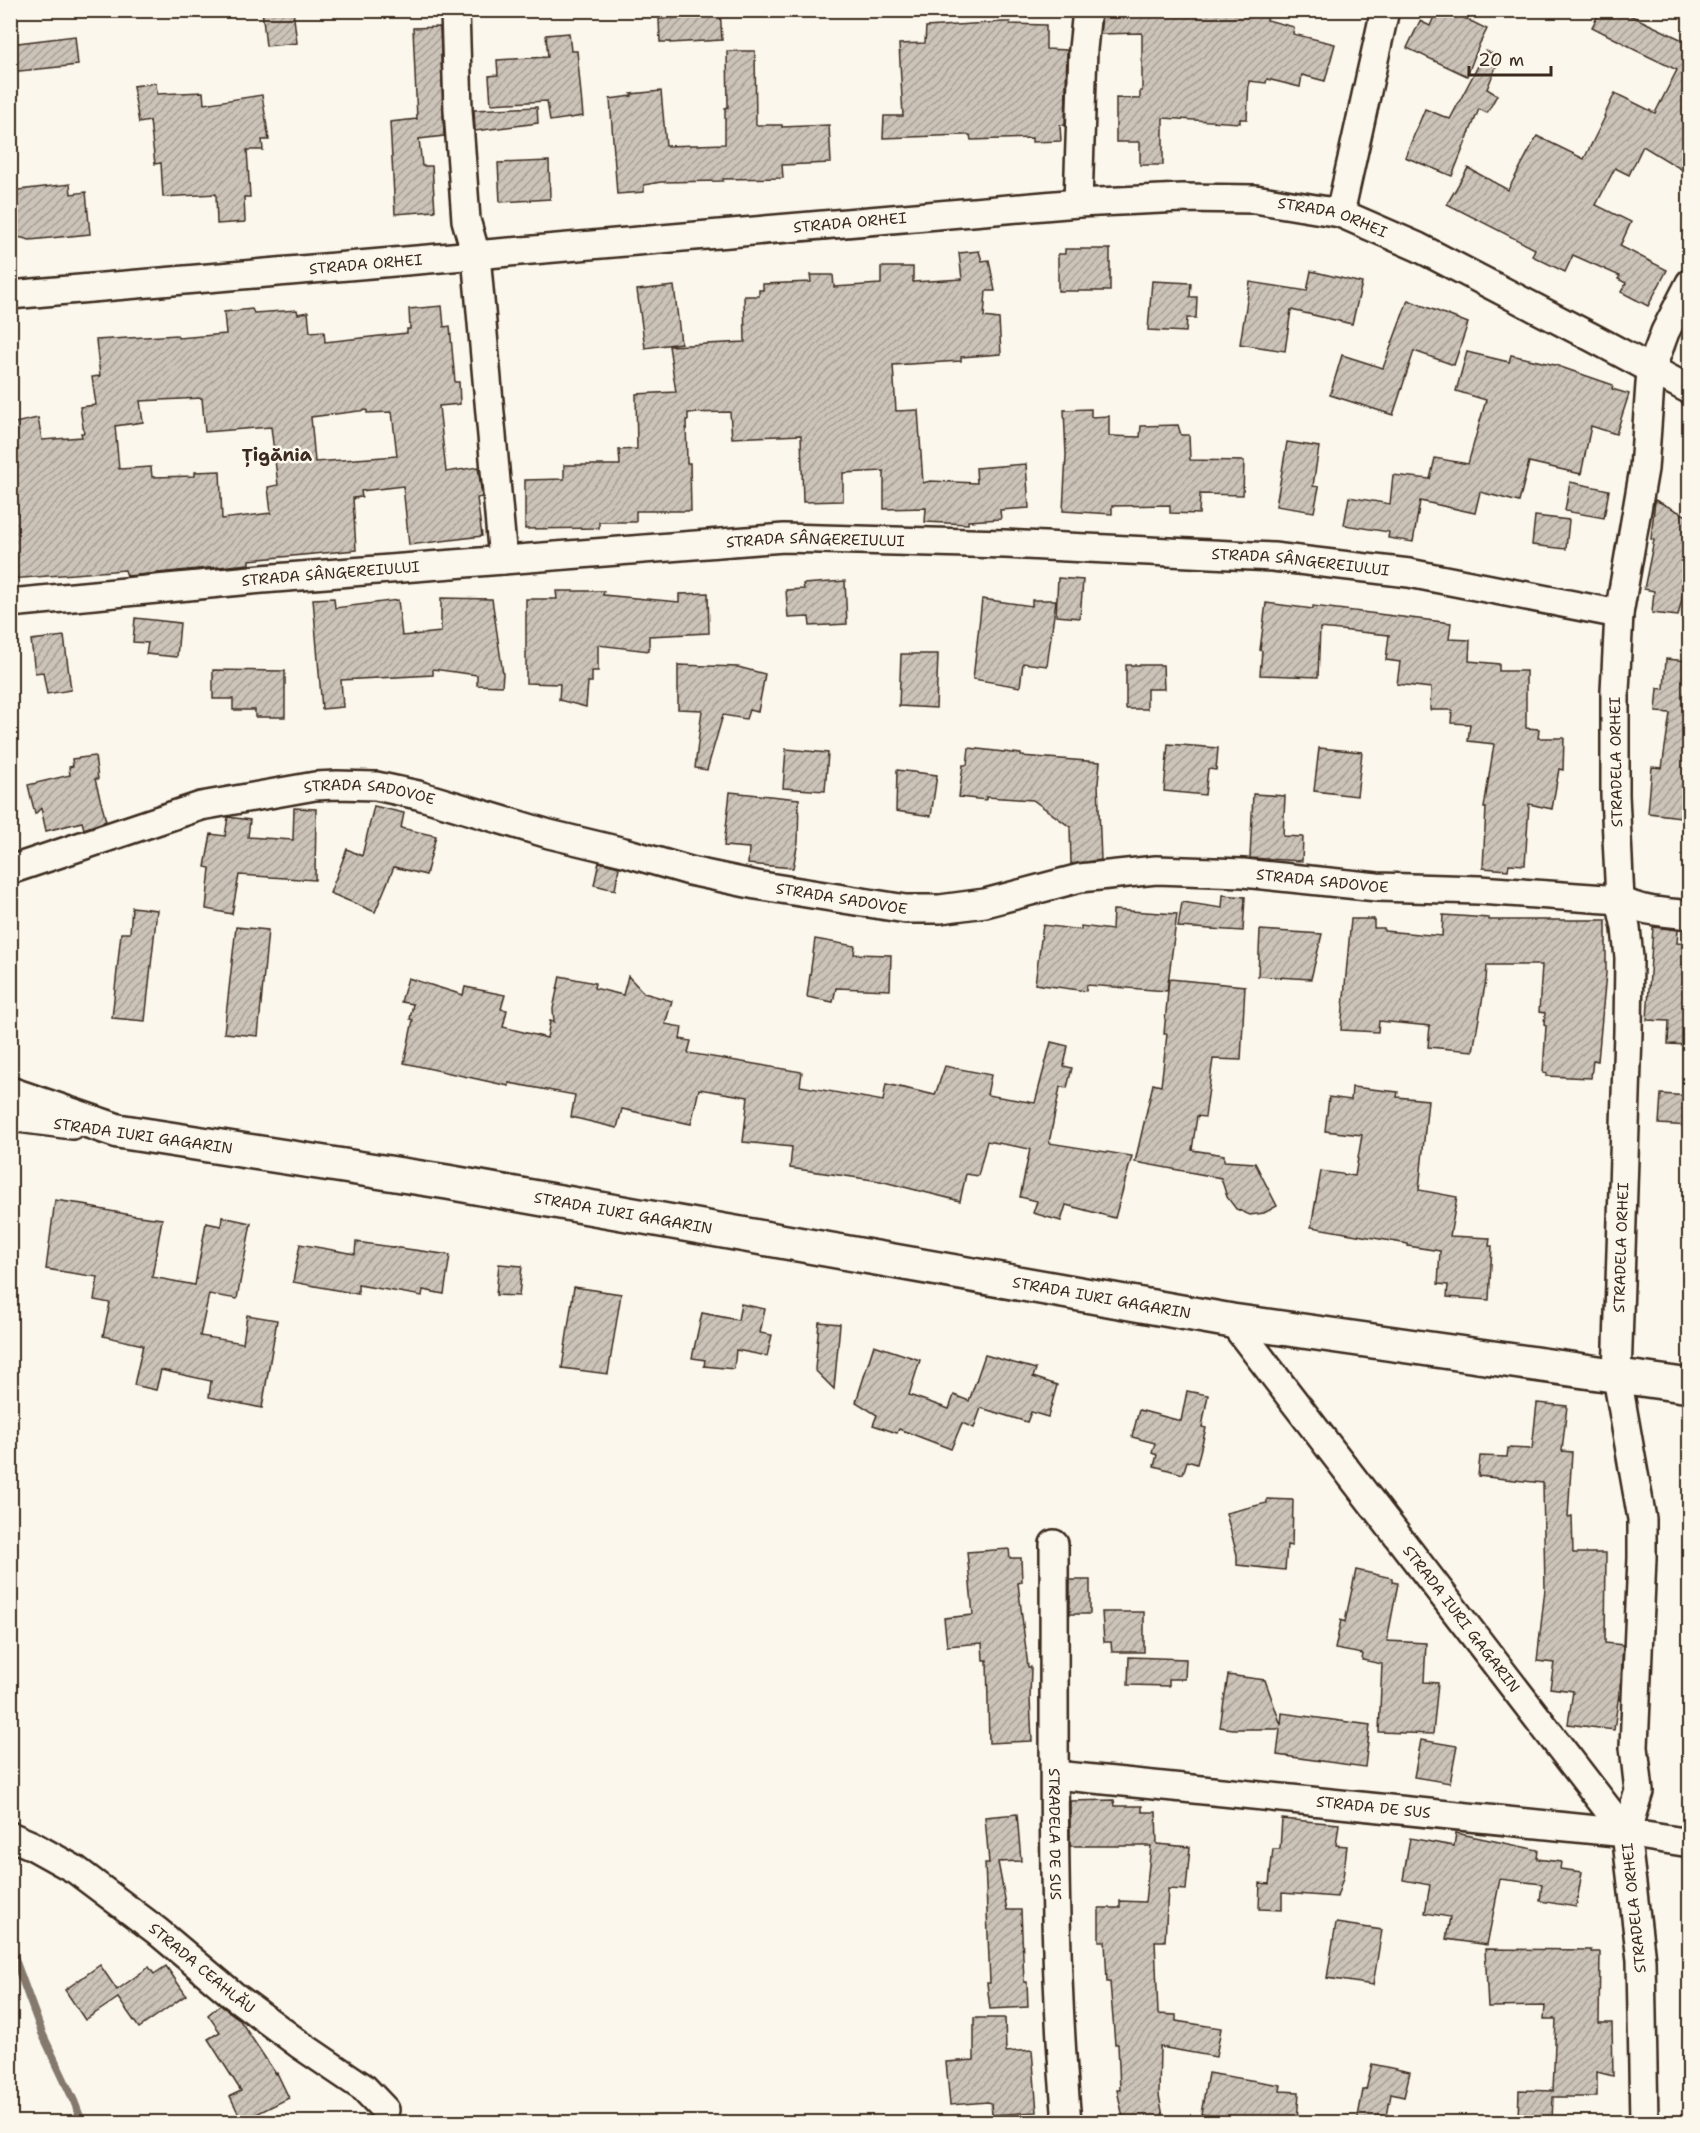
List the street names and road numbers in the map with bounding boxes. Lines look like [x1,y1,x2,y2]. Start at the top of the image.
street label: STRADA ORHEI [1276,193,1390,242]
street label: STRADA ORHEI [792,208,907,237]
street label: STRADA ORHEI [308,250,423,279]
street label: STRADA SÂNGEREIULUI [725,527,905,553]
street label: STRADA SÂNGEREIULUI [1211,544,1391,581]
street label: STRADA SÂNGEREIULUI [241,557,421,591]
street label: STRADELA ORHEI [1605,697,1627,827]
street label: STRADA SADOVOE [302,775,437,810]
street label: STRADA SADOVOE [1255,864,1389,897]
street label: STRADA SADOVOE [775,878,909,919]
street label: STRADA IURI GAGARIN [52,1114,234,1158]
street label: STRADELA ORHEI [1609,1182,1633,1313]
street label: STRADA IURI GAGARIN [532,1188,714,1239]
street label: STRADA IURI GAGARIN [1011,1272,1192,1324]
street label: STRADA IURI GAGARIN [1398,1541,1524,1697]
street label: STRADELA DE SUS [1044,1768,1066,1900]
street label: STRADA DE SUS [1315,1792,1432,1823]
street label: STRADELA ORHEI [1617,1842,1651,1974]
street label: STRADA CEAHLĂU [145,1918,259,2018]

